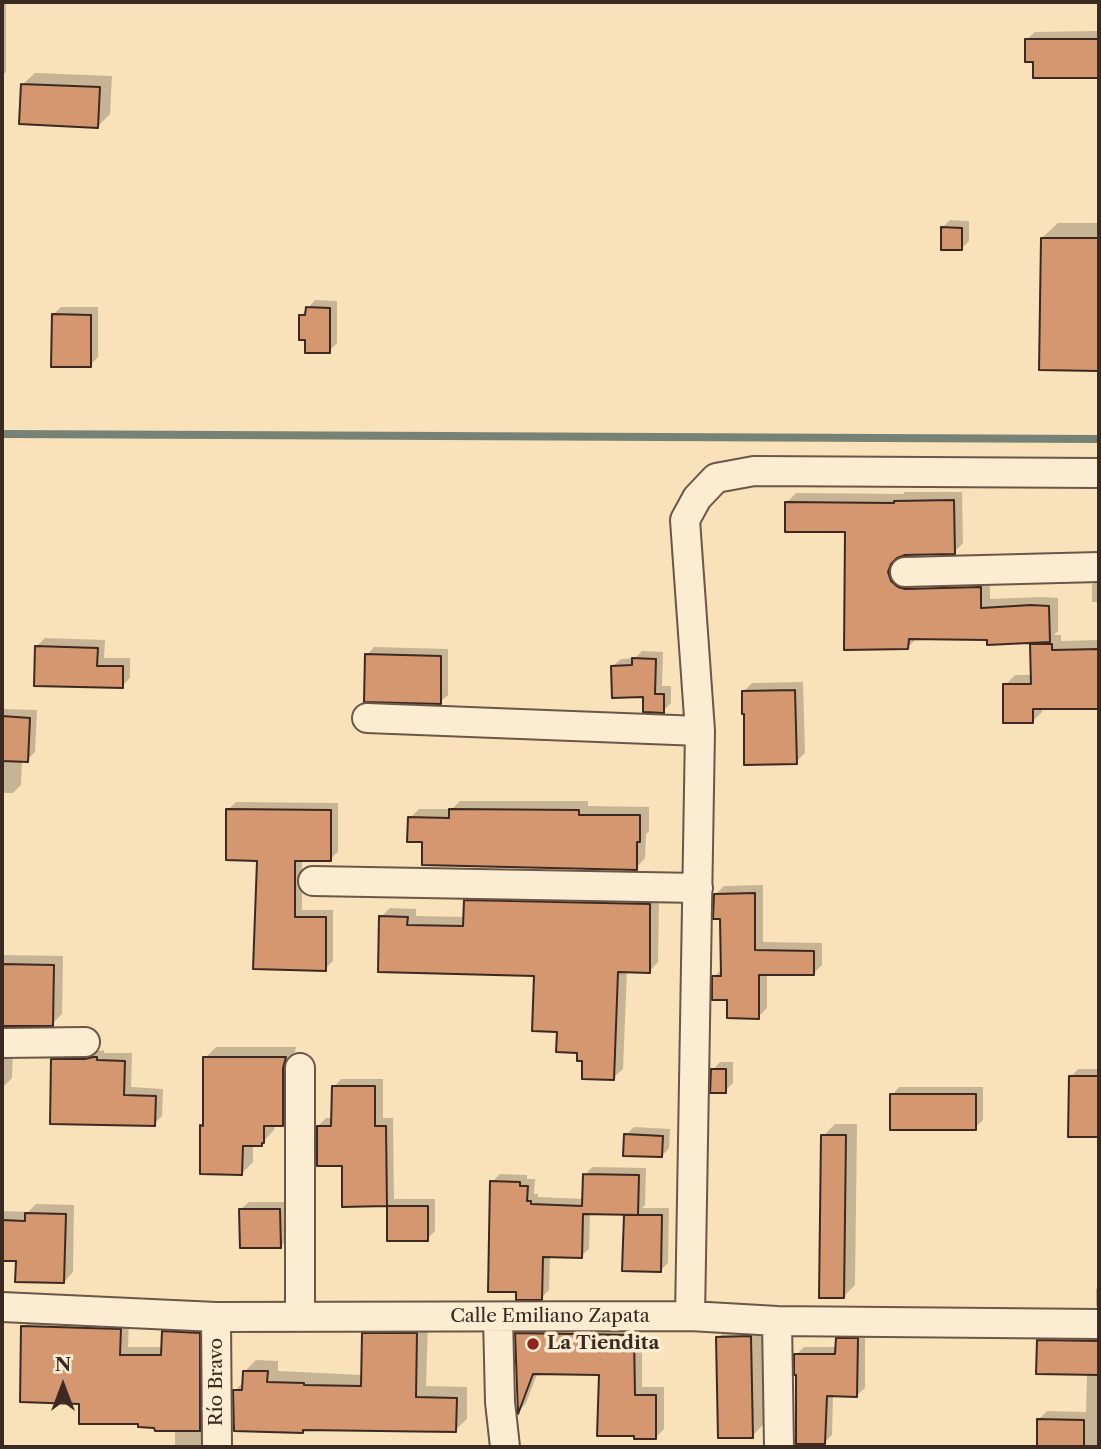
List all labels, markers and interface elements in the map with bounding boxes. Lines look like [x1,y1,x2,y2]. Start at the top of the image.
street label: Calle Emiliano Zapata [450,1306,650,1328]
place label: La Tiendita [547,1333,659,1355]
marker: La Tiendita [525,1336,541,1352]
street label: Río Bravo [206,1338,228,1426]
north arrow [28,1351,98,1421]
text: N [55,1353,71,1376]

